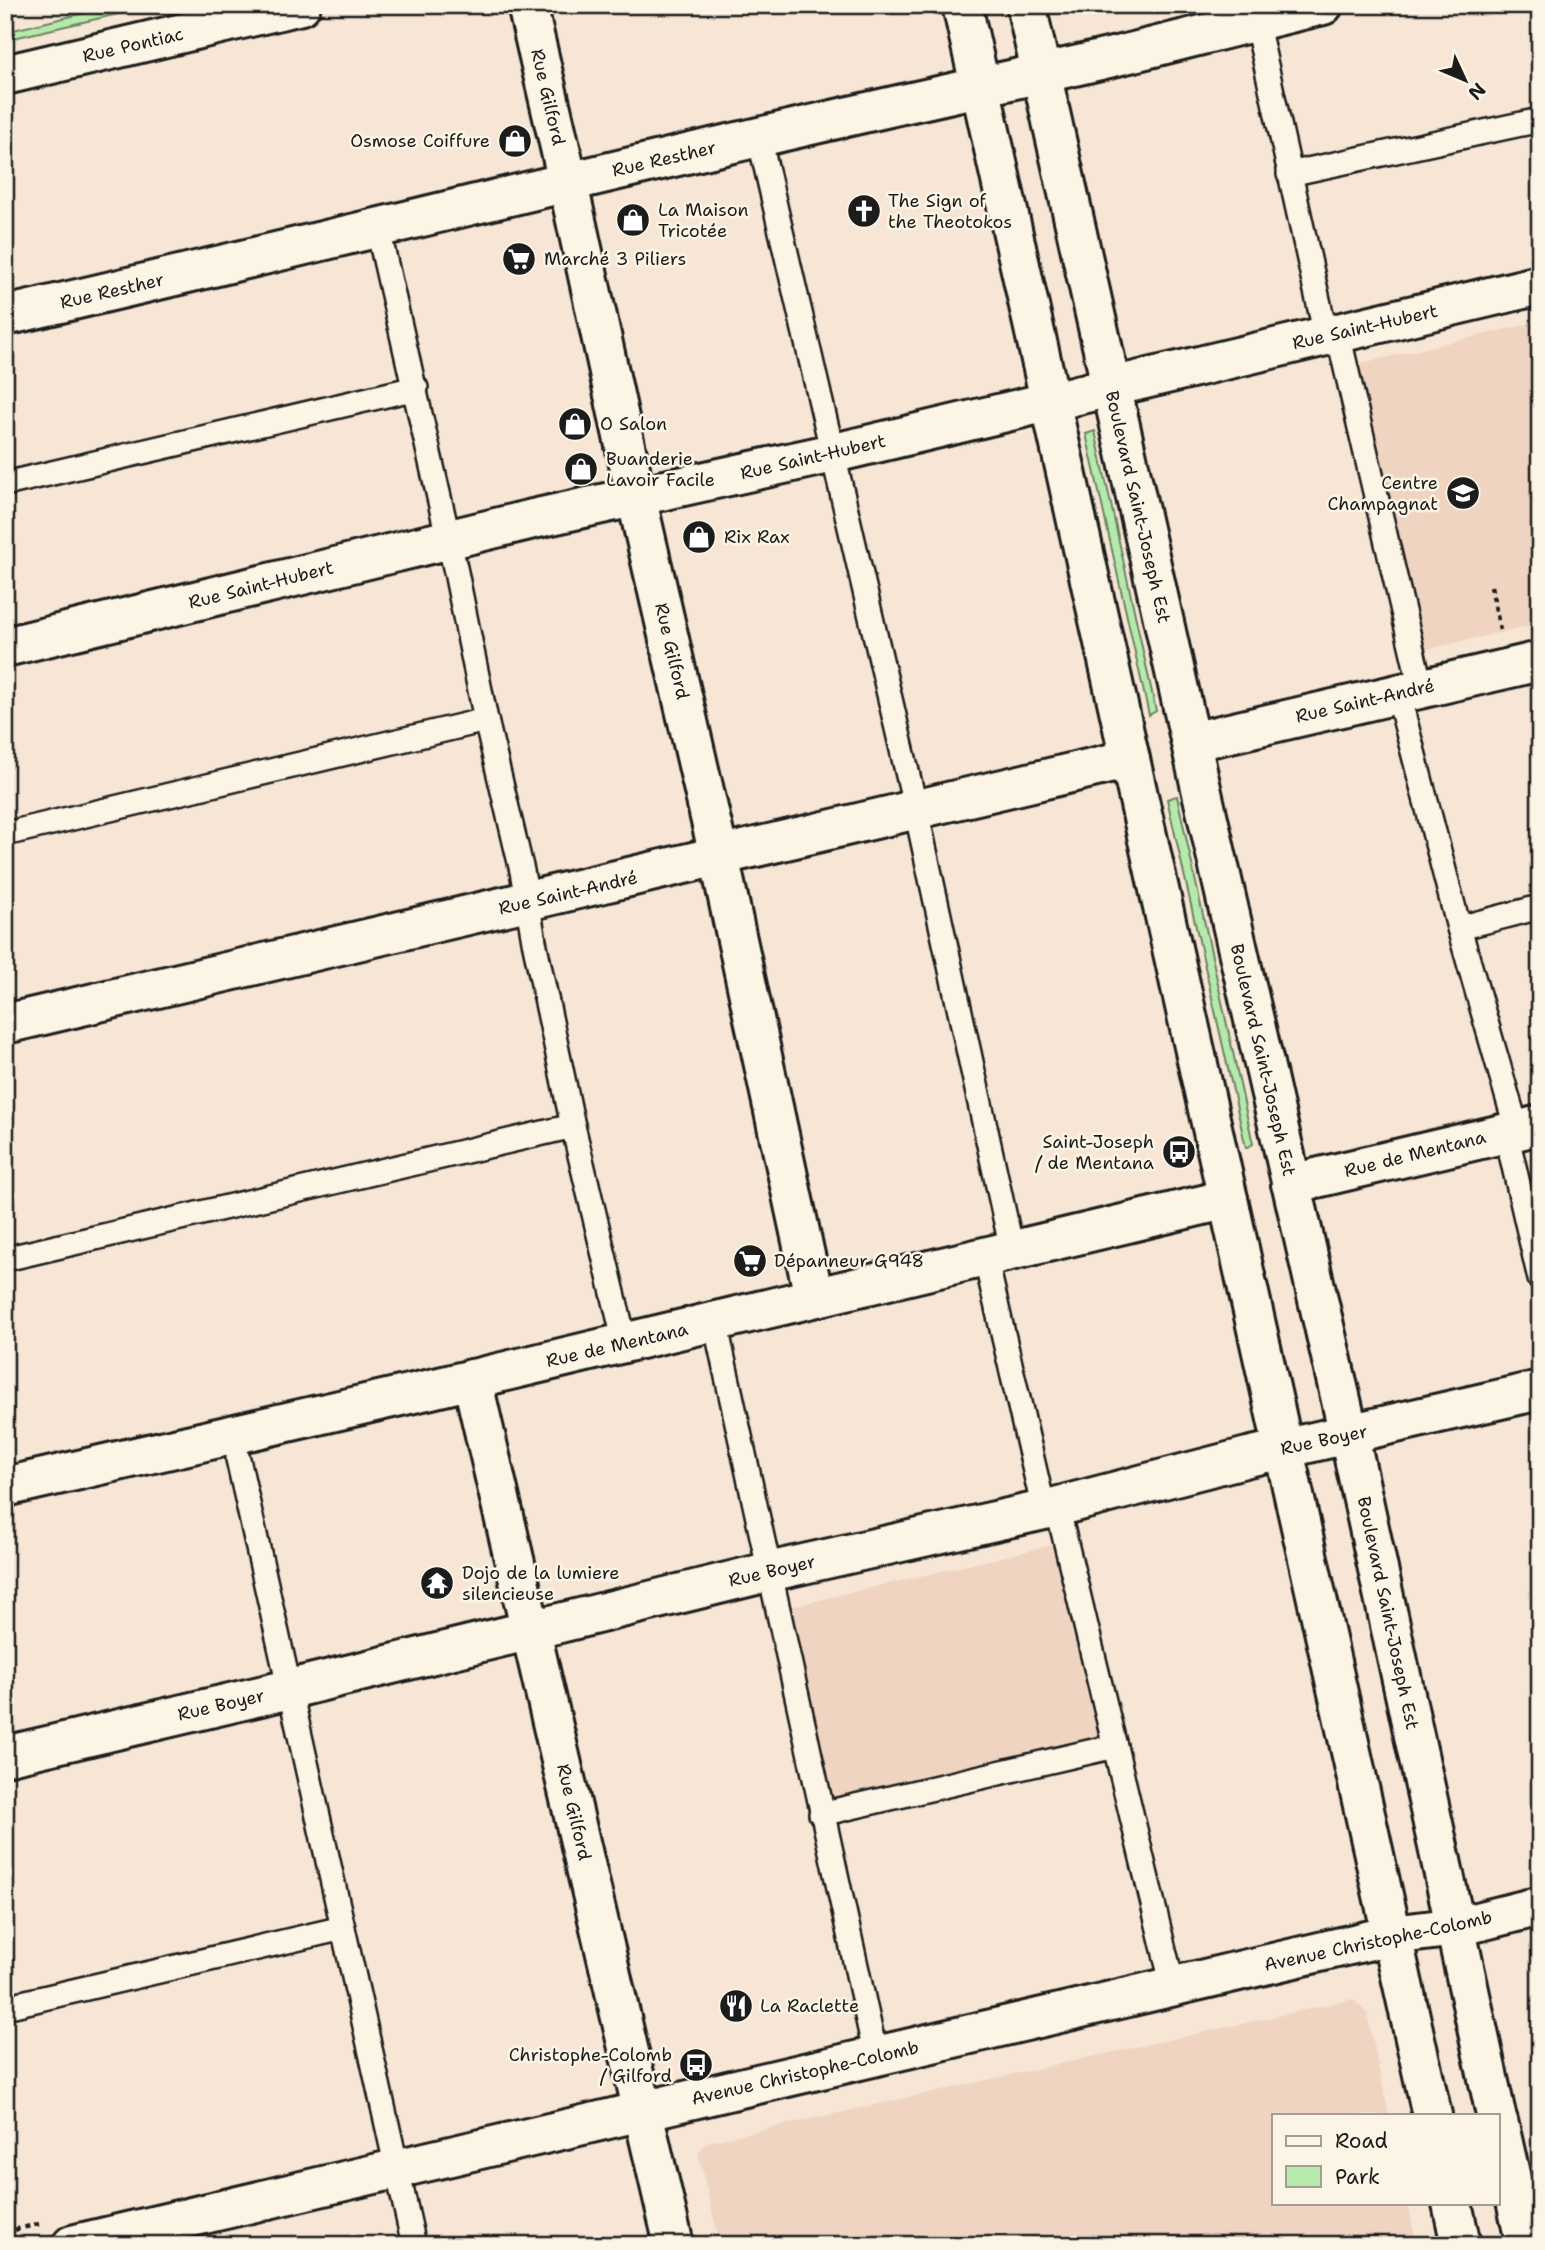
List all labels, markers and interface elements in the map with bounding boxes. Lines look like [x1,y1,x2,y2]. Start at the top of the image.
street label: Rue Pontiac [80,22,186,68]
street label: Rue Gilford [525,46,571,148]
north arrow [1430,46,1500,116]
text: N [1463,77,1491,106]
shop icon: Osmose Coiffure [496,122,534,160]
place label: Osmose Coiffure [350,129,490,153]
street label: Rue Resther [610,135,718,183]
place label: The Sign of the Theotokos [888,189,1012,234]
church icon: The Sign of the Theotokos [845,192,883,230]
place label: La Maison Tricotée [658,198,749,243]
shop icon: La Maison Tricotée [614,201,652,239]
supermarket icon: Marché 3 Piliers [500,240,538,278]
place label: Marché 3 Piliers [544,247,686,271]
street label: Rue Resther [58,267,166,315]
street label: Rue Saint-Hubert [1290,299,1440,355]
street label: Boulevard Saint-Joseph Est [1100,388,1176,626]
shop icon: O Salon [556,405,594,443]
place label: O Salon [600,412,667,436]
street label: Rue Saint-Hubert [738,429,888,485]
place label: Buanderie Lavoir Facile [606,447,715,492]
shop icon: Buanderie Lavoir Facile [562,450,600,488]
place label: Centre Champagnat [1328,471,1438,516]
school or university icon: Centre Champagnat [1444,474,1482,512]
shop icon: Rix Rax [680,518,718,556]
place label: Rix Rax [724,525,790,549]
street label: Rue Saint-Hubert [186,555,336,615]
street label: Rue Gilford [649,600,695,702]
street label: Rue Saint-André [1293,673,1437,729]
street label: Rue Saint-André [496,865,640,921]
street label: Boulevard Saint-Joseph Est [1225,941,1301,1179]
street label: Rue de Mentana [1342,1125,1488,1183]
place label: Saint-Joseph / de Mentana [1035,1130,1154,1175]
bus stop icon: Saint-Joseph / de Mentana [1160,1133,1198,1171]
supermarket icon: Dépanneur G948 [731,1242,769,1280]
place label: Dépanneur G948 [774,1249,924,1273]
street label: Rue de Mentana [544,1317,690,1373]
street label: Rue Boyer [1278,1419,1370,1461]
street label: Boulevard Saint-Joseph Est [1352,1494,1424,1732]
street label: Rue Boyer [726,1549,818,1593]
place label: Dojo de la lumiere silencieuse [462,1561,620,1606]
temple icon: Dojo de la lumiere silencieuse [418,1564,456,1602]
street label: Rue Boyer [175,1683,267,1727]
street label: Rue Gilford [551,1761,597,1863]
street label: Avenue Christophe-Colomb [1262,1905,1494,1977]
restaurant icon: La Raclette [717,1987,755,2025]
place label: La Raclette [760,1994,859,2018]
street label: Avenue Christophe-Colomb [689,2035,921,2111]
place label: Christophe-Colomb / Gilford [509,2043,672,2088]
bus stop icon: Christophe-Colomb / Gilford [677,2046,715,2084]
legend [1272,2114,1500,2204]
text: Road [1335,2127,1388,2155]
text: Park [1335,2163,1380,2191]

